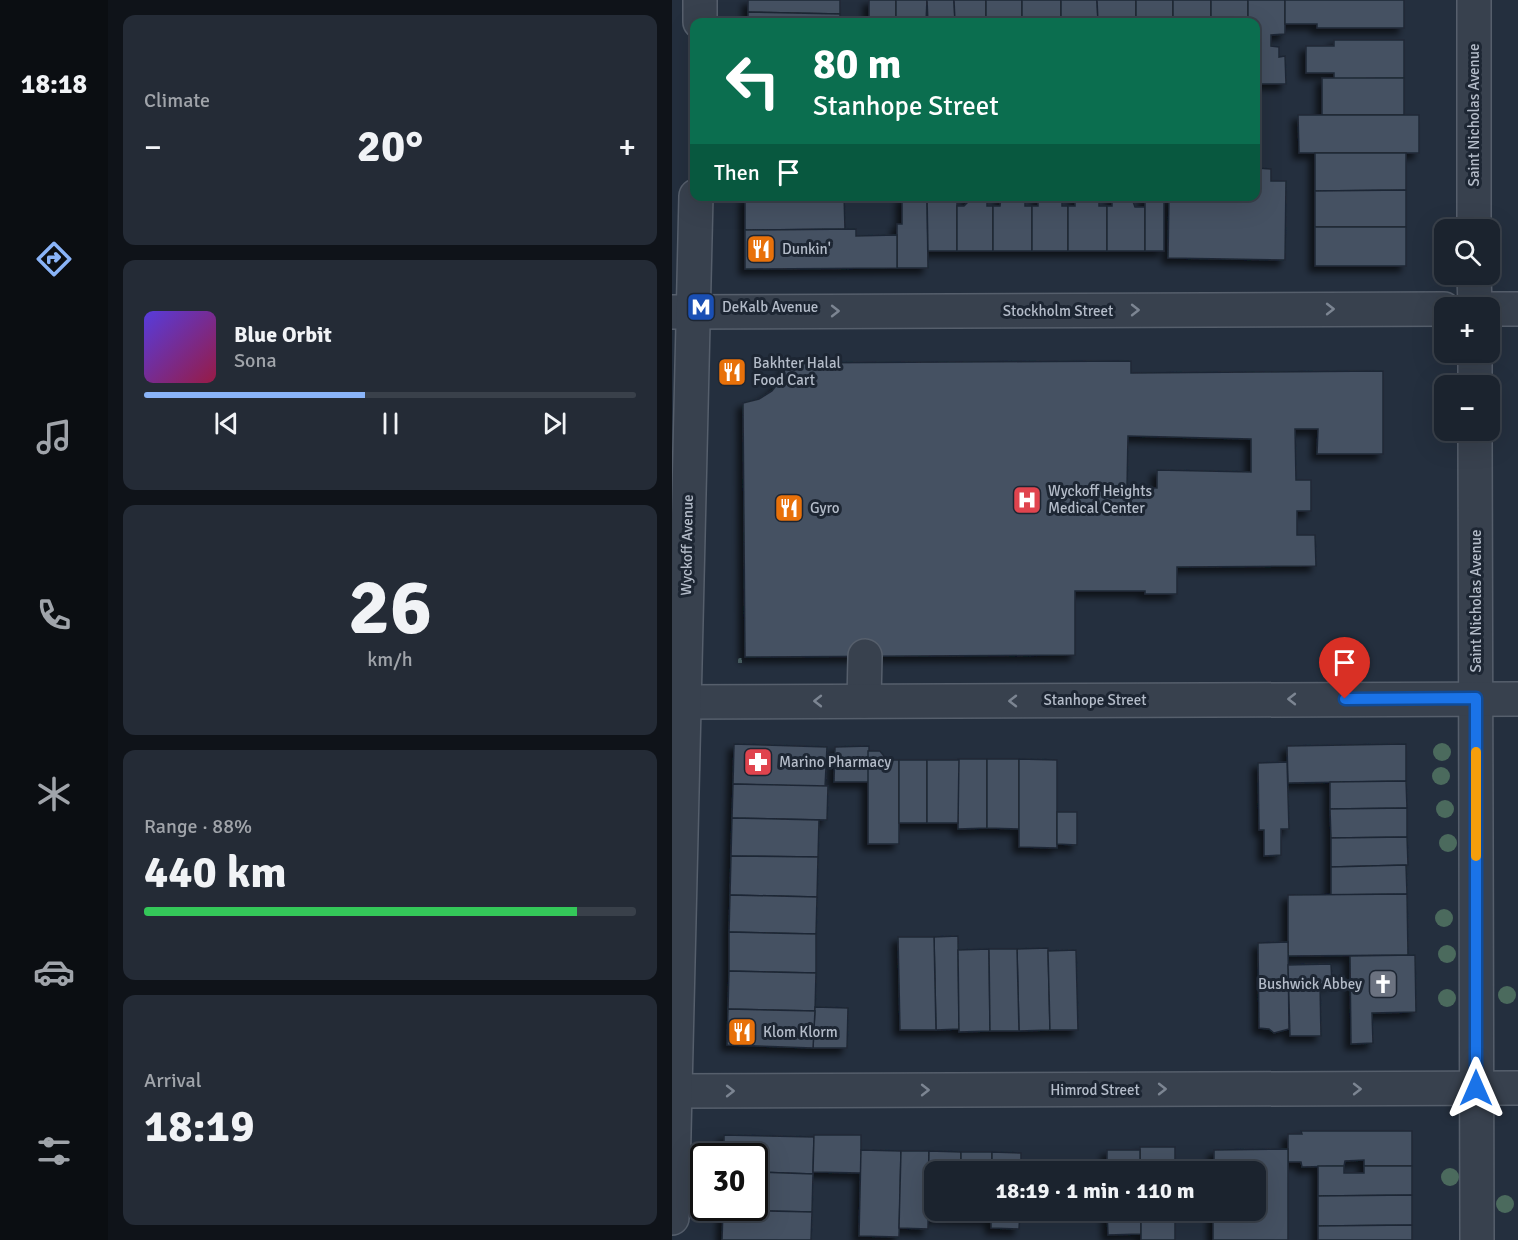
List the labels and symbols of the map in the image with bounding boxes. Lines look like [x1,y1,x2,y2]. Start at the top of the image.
street label: Saint Nicholas Avenue [1465,44,1483,186]
restaurant icon: Dunkin' [745,233,777,265]
place label: Dunkin' [782,240,831,258]
metro station icon: DeKalb Avenue [685,291,717,323]
place label: DeKalb Avenue [722,298,818,316]
street label: Stockholm Street [1003,302,1113,320]
one-way arrow [1326,303,1335,315]
one-way arrow [1131,304,1140,316]
one-way arrow [831,305,840,318]
place label: Bakhter Halal Food Cart [753,354,841,389]
restaurant icon: Bakhter Halal Food Cart [716,356,748,388]
place label: Wyckoff Heights Medical Center [1048,482,1152,517]
hospital icon: Wyckoff Heights Medical Center [1011,484,1043,516]
restaurant icon: Gyro [773,492,805,524]
street label: Wyckoff Avenue [677,494,697,596]
place label: Gyro [810,499,840,517]
street label: Saint Nicholas Avenue [1467,530,1485,672]
pin [1319,637,1370,699]
street label: Stanhope Street [1043,691,1147,709]
one-way arrow [1287,693,1296,705]
one-way arrow [1008,694,1017,707]
one-way arrow [813,695,822,707]
pharmacy icon: Marino Pharmacy [742,746,774,778]
place label: Marino Pharmacy [779,753,891,771]
church icon: Bushwick Abbey [1367,968,1399,1000]
place label: Bushwick Abbey [1258,975,1362,993]
restaurant icon: Klom Klorm [726,1016,758,1048]
place label: Klom Klorm [763,1023,838,1041]
position arrow [1444,1056,1508,1120]
street label: Himrod Street [1050,1081,1140,1099]
one-way arrow [1158,1083,1167,1095]
one-way arrow [1353,1083,1362,1095]
one-way arrow [921,1084,930,1096]
one-way arrow [726,1085,735,1097]
speed limit sign: 30 [690,1143,768,1221]

